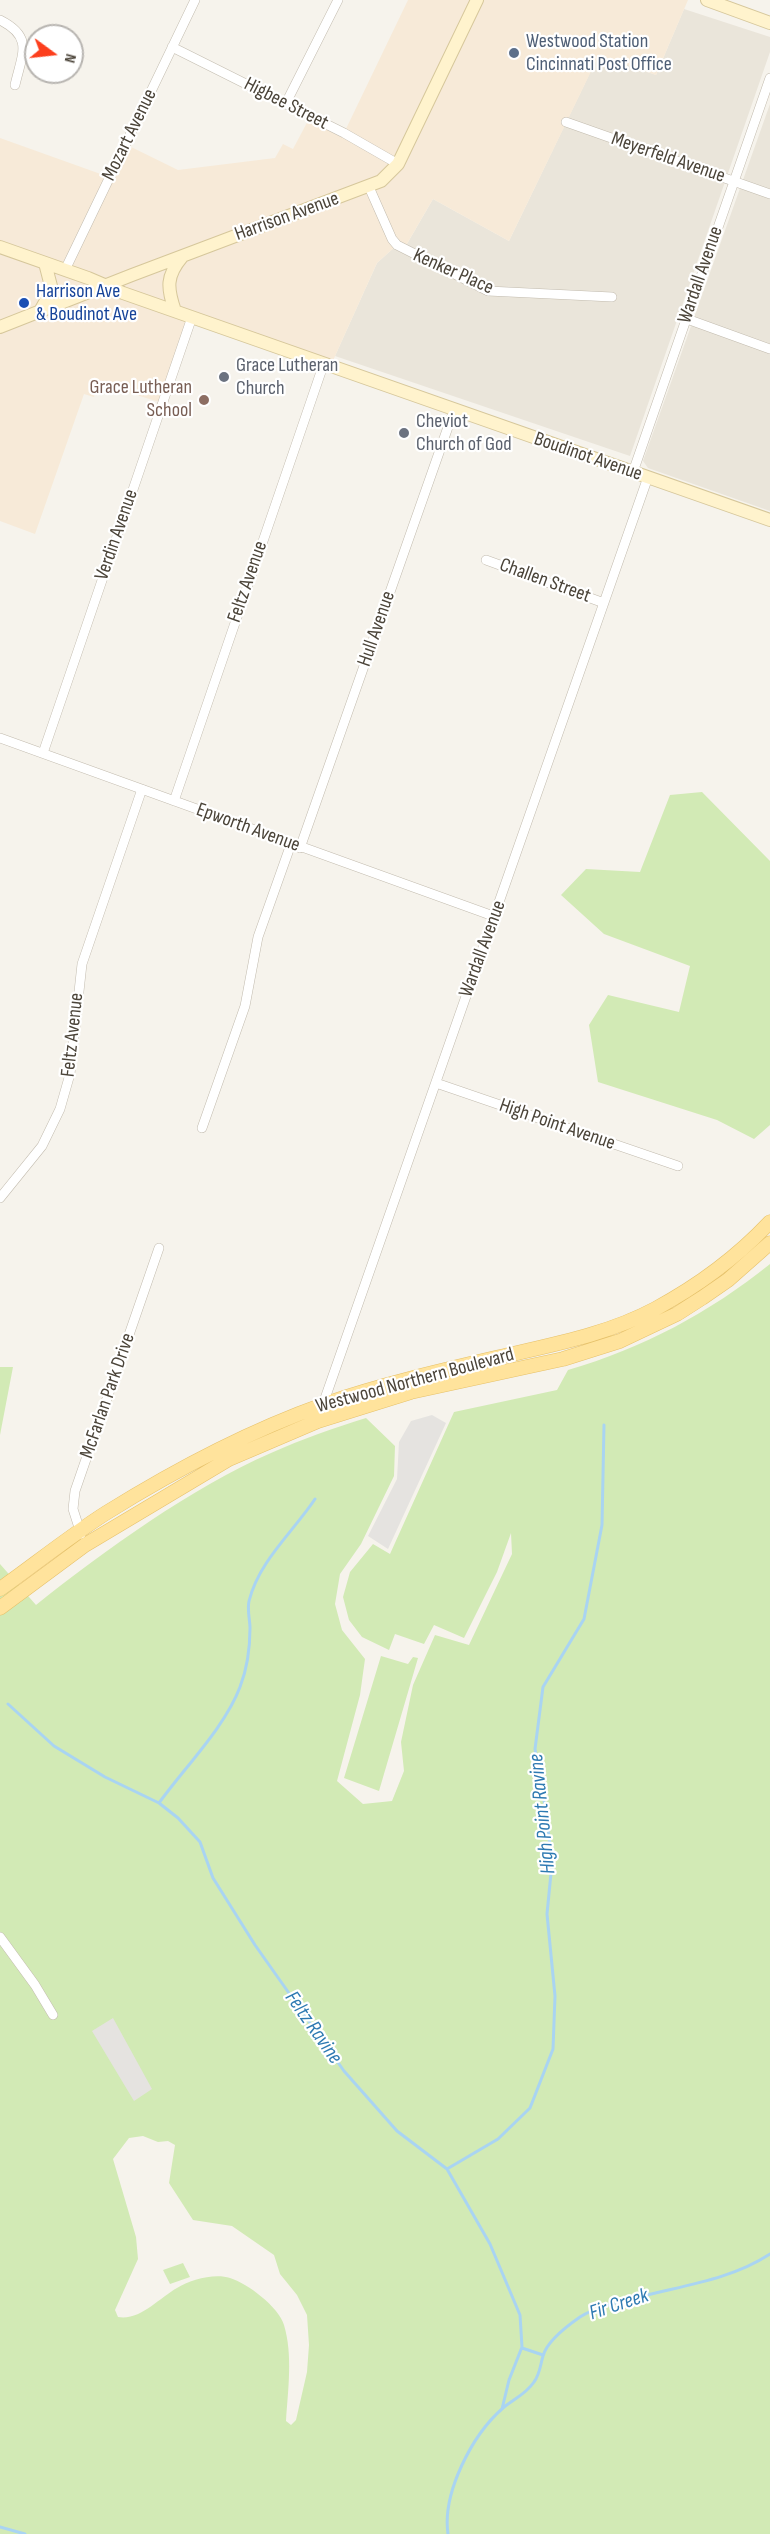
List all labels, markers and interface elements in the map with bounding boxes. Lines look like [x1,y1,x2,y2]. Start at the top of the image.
north arrow [24,24,84,84]
place label: Westwood Station Cincinnati Post Office [526,30,672,77]
marker: Westwood Station Cincinnati Post Office [507,46,521,60]
text: N [60,52,80,65]
street label: Higbee Street [240,73,332,135]
street label: Mozart Avenue [98,85,162,185]
street label: Meyerfeld Avenue [608,127,728,189]
street label: Harrison Avenue [232,187,342,247]
street label: Wardall Avenue [673,223,729,327]
street label: Kenker Place [409,244,497,300]
place label: Harrison Ave & Boudinot Ave [36,280,137,327]
marker: Harrison Ave & Boudinot Ave [17,296,31,310]
place label: Grace Lutheran Church [236,354,338,401]
marker: Grace Lutheran Church [217,370,231,384]
place label: Grace Lutheran School [90,376,192,423]
marker: Grace Lutheran School [197,393,211,407]
place label: Cheviot Church of God [416,410,512,457]
marker: Cheviot Church of God [397,426,411,440]
street label: Boudinot Avenue [531,427,645,487]
street label: Verdin Avenue [90,486,144,584]
street label: Feltz Avenue [223,538,273,626]
street label: Challen Street [496,553,594,609]
street label: Hull Avenue [353,588,401,670]
street label: Epworth Avenue [193,798,303,858]
street label: Wardall Avenue [454,897,512,1001]
street label: Feltz Avenue [57,992,89,1078]
street label: High Point Avenue [496,1094,618,1156]
street label: McFarlan Park Drive [75,1330,141,1462]
street label: Westwood Northern Boulevard [313,1343,517,1419]
water label: High Point Ravine [524,1753,562,1875]
water label: Feltz Ravine [279,1987,347,2069]
water label: Fir Creek [586,2284,652,2326]

